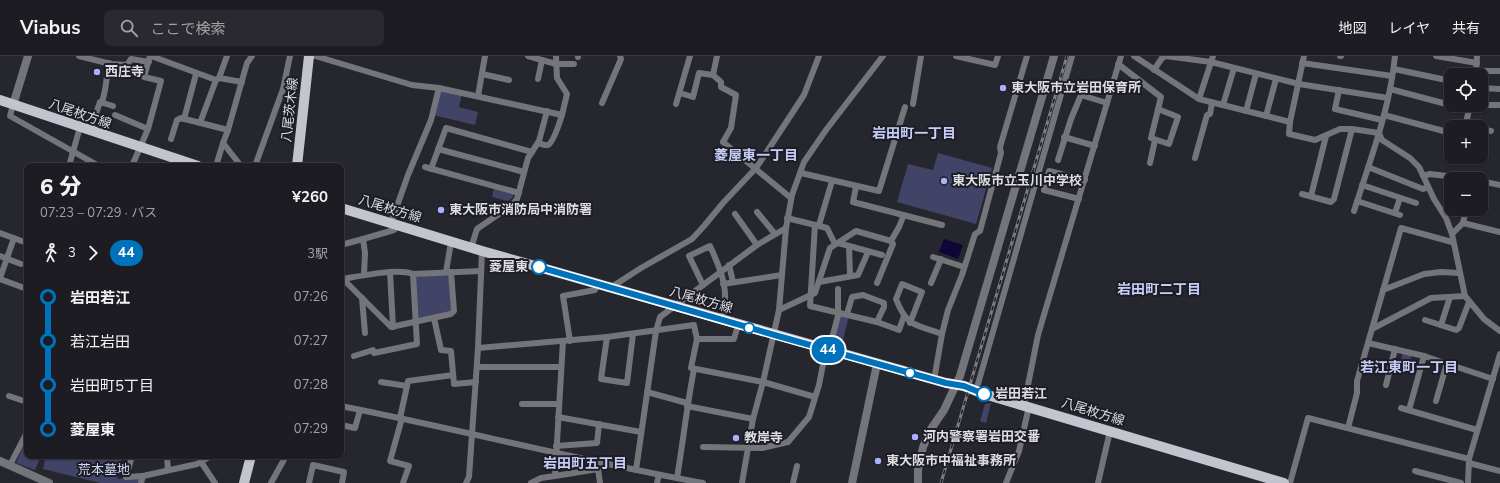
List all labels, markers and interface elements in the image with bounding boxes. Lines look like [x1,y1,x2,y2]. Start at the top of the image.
search box [104,10,384,46]
text: Viabus [20,15,80,41]
icon: search [118,17,140,39]
text: ここで検索 [150,19,225,39]
text: 地図 [1338,19,1366,38]
text: レイヤ [1388,19,1430,38]
text: 共有 [1452,19,1480,38]
place label: 西庄寺 [105,63,144,81]
marker: 西庄寺 [92,67,102,77]
map controls [1444,68,1488,216]
button: locate [1444,68,1488,112]
street label: 八尾茨木線 [278,77,302,143]
place label: 東大阪市立岩田保育所 [1011,79,1141,97]
marker: 東大阪市立岩田保育所 [998,83,1008,93]
street label: 八尾枚方線 [46,95,114,133]
button: + [1444,120,1488,164]
district label: 岩田町一丁目 [872,124,956,143]
district label: 菱屋東一丁目 [714,146,798,165]
text: 6 分 [40,172,81,202]
place label: 東大阪市立玉川中学校 [952,172,1082,190]
button: − [1444,172,1488,216]
marker: 東大阪市立玉川中学校 [939,176,949,186]
text: ¥260 [292,187,328,207]
street label: 八尾枚方線 [356,191,424,227]
place label: 東大阪市消防局中消防署 [449,201,592,219]
text: 07:23 – 07:29 · バス [40,204,157,222]
marker: 東大阪市消防局中消防署 [436,205,446,215]
icon: walk [40,242,62,264]
icon: forward [82,242,104,264]
text: 44 [118,243,135,262]
text: 3 [68,244,76,262]
text: 3駅 [307,245,328,263]
place label: 菱屋東 [489,258,528,276]
marker: 菱屋東 [531,259,547,275]
district label: 岩田町二丁目 [1117,280,1201,299]
street label: 八尾枚方線 [667,282,735,318]
text: 岩田若江 [70,288,130,308]
text: 07:26 [294,288,328,306]
unlabelled marker [743,322,755,334]
text: 若江岩田 [70,332,130,352]
text: 07:27 [294,332,328,350]
line badge: 44 [810,337,846,363]
text: 44 [820,340,836,359]
district label: 若江東町一丁目 [1360,358,1458,377]
unlabelled marker [904,367,916,379]
text: 岩田町5丁目 [70,376,154,396]
text: 07:28 [294,376,328,394]
place label: 岩田若江 [995,385,1047,403]
marker: 岩田若江 [976,386,992,402]
street label: 八尾枚方線 [1059,394,1127,430]
text: 菱屋東 [70,420,115,440]
text: 07:29 [294,420,328,438]
place label: 河内警察署岩田交番 [923,428,1040,446]
place label: 教岸寺 [744,429,783,447]
marker: 河内警察署岩田交番 [910,432,920,442]
marker: 教岸寺 [731,433,741,443]
place label: 東大阪市中福祉事務所 [886,452,1016,470]
district label: 岩田町五丁目 [543,454,627,473]
marker: 東大阪市中福祉事務所 [873,456,883,466]
park label: 荒本墓地 [78,461,130,479]

